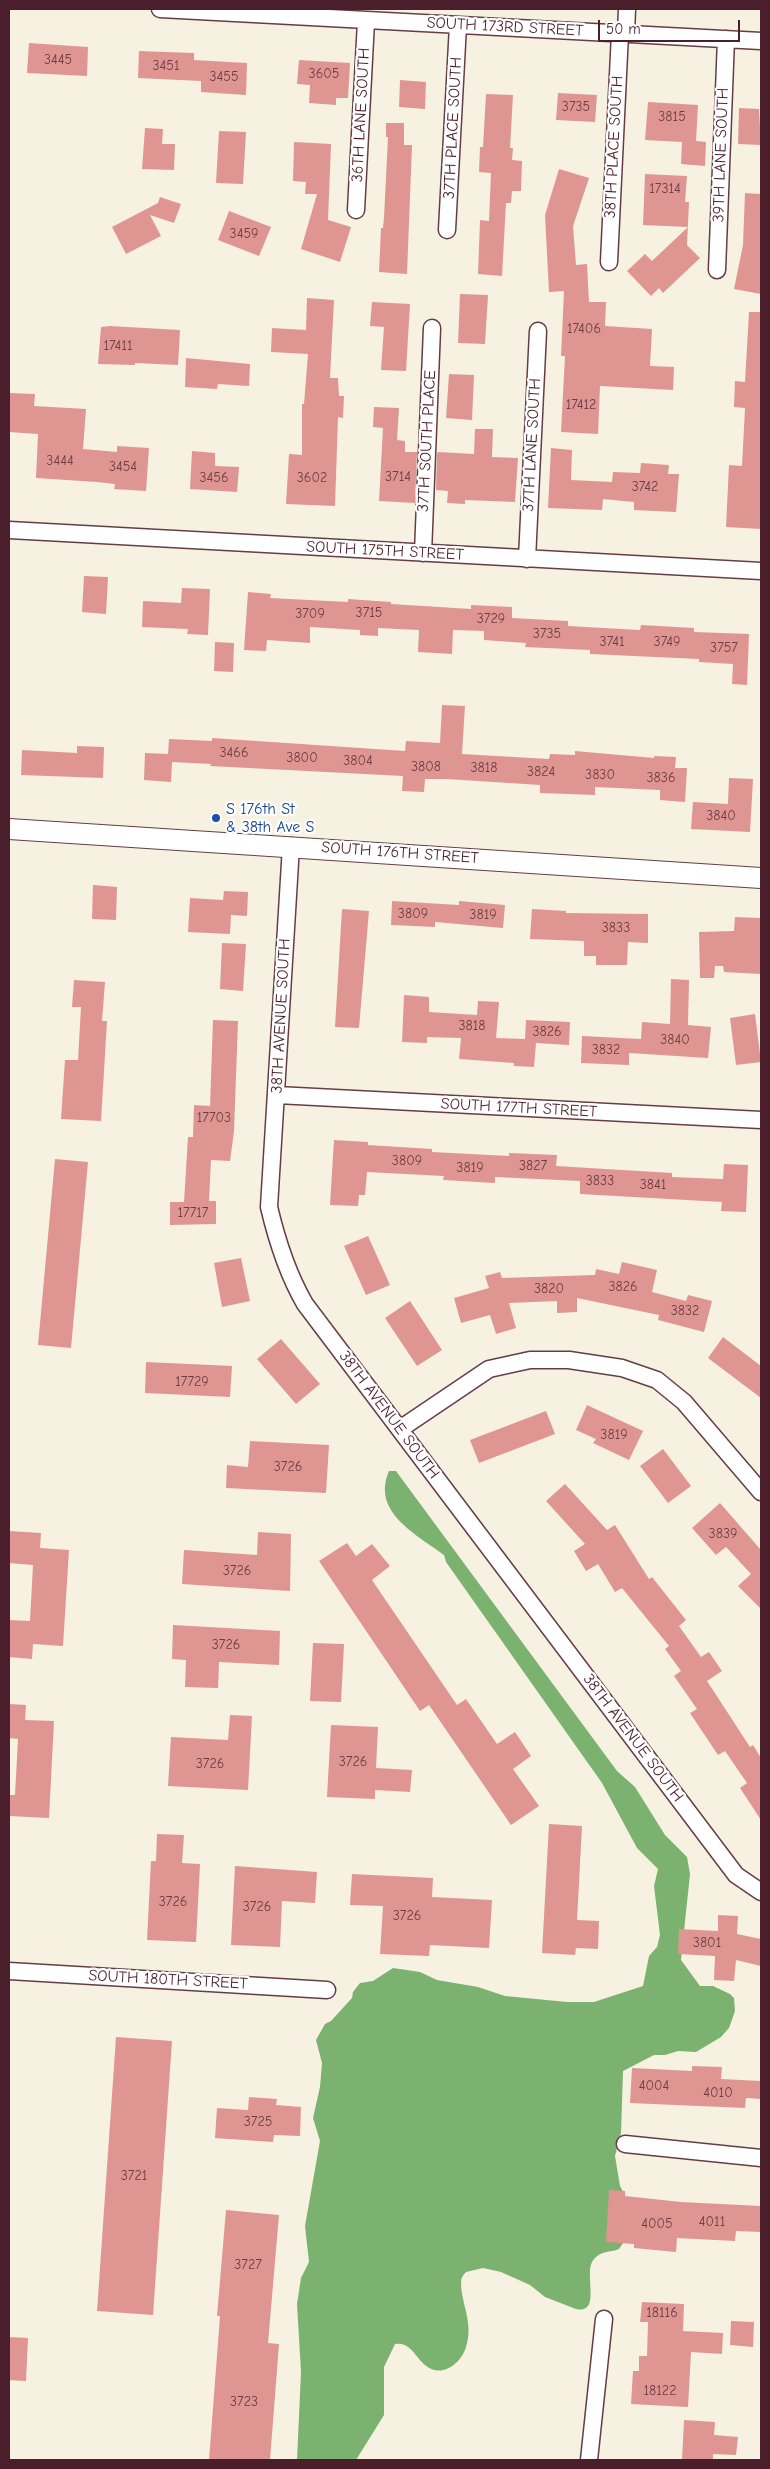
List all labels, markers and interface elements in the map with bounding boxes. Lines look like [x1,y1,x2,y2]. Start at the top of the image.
scale bar [600,10,742,42]
street label: SOUTH 173RD STREET [426,13,584,41]
text: 50 m [606,20,641,38]
street label: 36TH LANE SOUTH [348,47,374,183]
house number: 3445 [44,52,72,68]
street label: 37TH PLACE SOUTH [440,57,466,199]
house number: 3451 [153,58,179,74]
house number: 3605 [309,66,339,82]
house number: 3455 [209,69,239,85]
street label: 38TH PLACE SOUTH [601,75,627,219]
street label: 39TH LANE SOUTH [709,87,733,223]
house number: 3735 [562,99,590,115]
house number: 3815 [658,109,686,125]
house number: 17314 [649,181,681,197]
house number: 3459 [230,226,258,242]
house number: 17406 [567,321,601,337]
house number: 17411 [104,338,132,354]
street label: 37TH SOUTH PLACE [414,370,440,512]
street label: 37TH LANE SOUTH [519,378,545,512]
house number: 17412 [566,397,596,413]
house number: 3444 [46,453,74,469]
house number: 3454 [109,459,137,475]
house number: 3714 [385,469,411,485]
house number: 3456 [199,470,229,486]
house number: 3602 [297,470,327,486]
house number: 3742 [632,479,658,495]
street label: SOUTH 175TH STREET [306,537,464,565]
house number: 3715 [356,605,382,621]
house number: 3709 [295,606,325,622]
house number: 3729 [477,611,505,627]
house number: 3735 [533,626,561,642]
house number: 3741 [600,634,624,650]
house number: 3749 [654,634,680,650]
house number: 3757 [710,640,738,656]
house number: 3466 [219,745,249,761]
house number: 3800 [286,750,318,766]
house number: 3804 [343,753,373,769]
house number: 3808 [411,759,441,775]
house number: 3818 [470,760,498,776]
house number: 3824 [527,764,555,780]
house number: 3830 [585,767,615,783]
house number: 3836 [647,770,675,786]
place label: S 176th St & 38th Ave S [226,799,314,837]
house number: 3840 [706,808,736,824]
marker: S 176th St & 38th Ave S [210,812,222,824]
street label: SOUTH 176TH STREET [321,838,479,868]
house number: 3809 [398,906,428,922]
house number: 3819 [469,907,497,923]
house number: 3833 [602,920,630,936]
street label: 38TH AVENUE SOUTH [267,938,295,1094]
house number: 3818 [458,1018,486,1034]
house number: 3826 [532,1024,562,1040]
house number: 3840 [660,1032,690,1048]
house number: 3832 [592,1042,620,1058]
street label: SOUTH 177TH STREET [440,1094,598,1122]
house number: 17703 [197,1110,231,1126]
house number: 3809 [392,1153,422,1169]
house number: 3827 [519,1158,547,1174]
house number: 3819 [456,1160,484,1176]
house number: 3833 [586,1173,614,1189]
house number: 3841 [640,1177,666,1193]
house number: 17717 [178,1205,208,1221]
house number: 3826 [608,1279,638,1295]
house number: 3820 [534,1281,564,1297]
house number: 3832 [671,1303,699,1319]
street label: 38TH AVENUE SOUTH [335,1347,443,1483]
house number: 17729 [175,1374,209,1390]
house number: 3819 [600,1427,628,1443]
house number: 3726 [274,1459,302,1475]
house number: 3839 [709,1526,737,1542]
house number: 3726 [223,1563,251,1579]
house number: 3726 [212,1637,240,1653]
street label: 38TH AVENUE SOUTH [579,1670,687,1806]
house number: 3726 [339,1754,367,1770]
house number: 3726 [196,1756,224,1772]
house number: 3726 [159,1894,187,1910]
house number: 3726 [243,1899,271,1915]
house number: 3726 [393,1908,421,1924]
house number: 3801 [693,1935,721,1951]
street label: SOUTH 180TH STREET [88,1966,248,1994]
house number: 4004 [639,2078,669,2094]
house number: 4010 [703,2085,733,2101]
house number: 3725 [244,2114,272,2130]
house number: 3721 [121,2168,147,2184]
house number: 4011 [699,2214,725,2230]
house number: 4005 [641,2216,673,2232]
house number: 3727 [234,2257,262,2273]
house number: 18116 [646,2305,678,2321]
house number: 18122 [644,2383,676,2399]
house number: 3723 [230,2394,258,2410]

